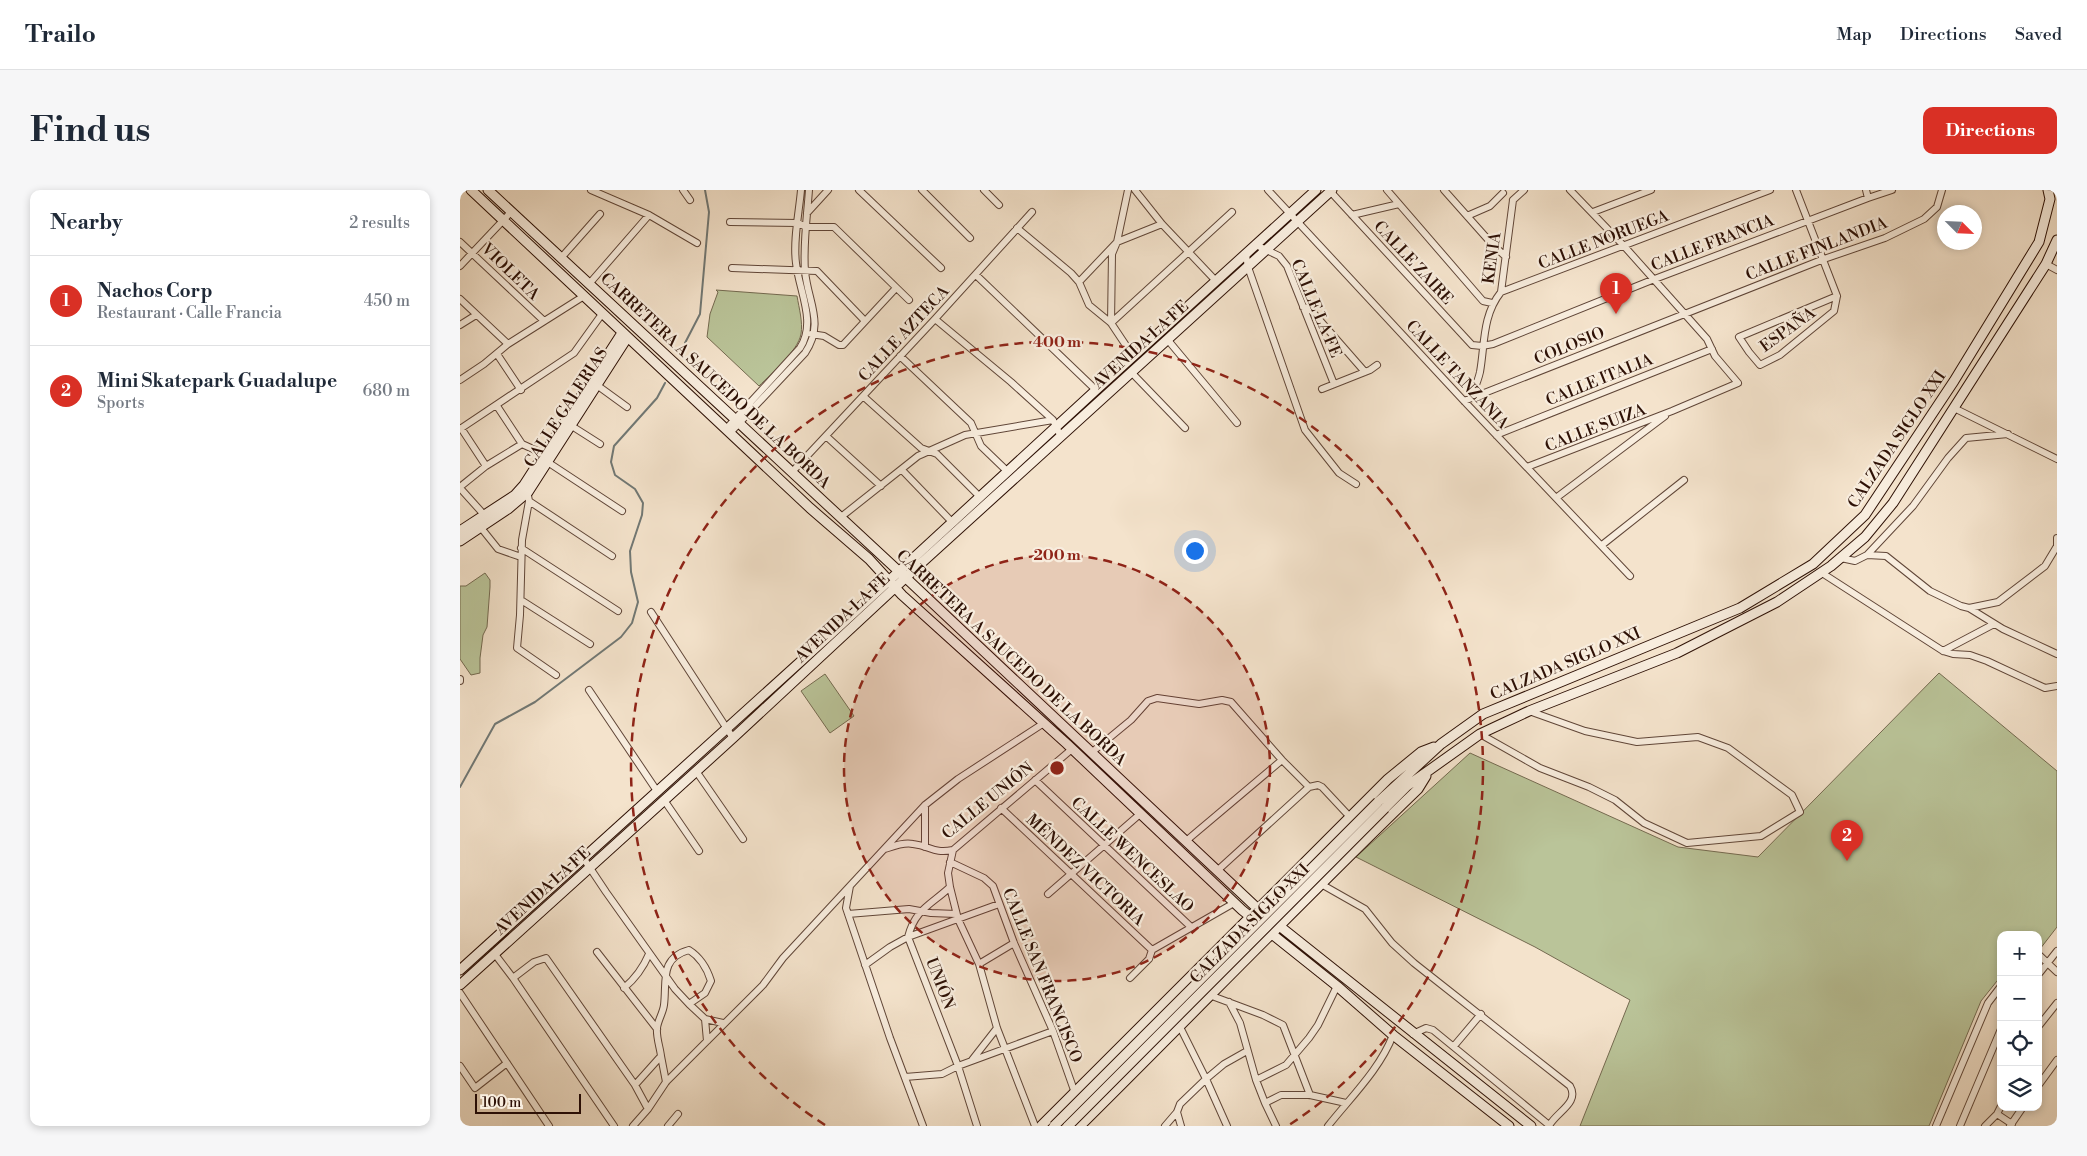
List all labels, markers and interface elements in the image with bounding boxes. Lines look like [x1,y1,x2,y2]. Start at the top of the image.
text: Trailo [25,20,96,50]
text: Map [1836,23,1872,46]
text: Directions [1900,23,1987,46]
text: Saved [2015,23,2062,46]
button: Directions [1923,107,2057,154]
text: Find us [30,109,150,152]
north arrow [1937,205,1982,250]
street label: CALLE NORUEGA [1535,206,1672,274]
text: Nearby [50,210,123,236]
street label: CALLE FRANCIA [1648,210,1778,276]
street label: CALLE FINLANDIA [1743,212,1891,285]
text: 2 results [349,213,410,233]
street label: CALLE ZAIRE [1369,217,1457,309]
street label: KENIA [1478,230,1506,285]
street label: VIOLETA [476,238,544,305]
street label: CALLE LA FE [1286,256,1346,361]
street label: CARRETERA A SAUCEDO DE LA BORDA [596,269,835,494]
pin: 1 [1600,273,1632,314]
text: Nachos Corp [97,279,213,303]
street label: CALLE AZTECA [854,281,954,386]
text: 1 [62,291,70,311]
text: 450 m [364,291,410,311]
street label: AVENIDA LA FE [1088,296,1193,394]
street label: ESPAÑA [1754,300,1820,357]
text: Restaurant · Calle Francia [97,303,282,323]
street label: CALLE TANZANIA [1402,316,1514,434]
street label: COLOSIO [1531,323,1608,369]
text: 400 m [1033,333,1081,352]
street label: CALLE GALERIAS [520,344,612,471]
street label: CALLE ITALIA [1543,349,1657,410]
street label: CALZADA SIGLO XXI [1843,367,1950,512]
text: Mini Skatepark Guadalupe [97,369,337,393]
text: 2 [61,381,71,401]
text: 680 m [363,381,410,401]
text: Sports [97,393,144,413]
street label: CALLE SUIZA [1542,399,1650,456]
your location [1182,538,1208,564]
street label: CARRETERA A SAUCEDO DE LA BORDA [892,546,1131,771]
text: 200 m [1033,546,1081,565]
street label: AVENIDA LA FE [790,569,894,668]
street label: CALZADA SIGLO XXI [1487,623,1644,705]
street label: CALLE UNIÓN [937,756,1037,844]
centre of rings [1048,759,1066,777]
street label: CALLE WENCESLAO [1067,793,1198,917]
street label: MÉNDEZ VICTORIA [1022,808,1151,930]
pin: 2 [1831,820,1863,861]
street label: AVENIDA LA FE [490,842,595,940]
street label: CALZADA SIGLO XXI [1186,860,1314,988]
street label: CALLE SAN FRANCISCO [998,885,1086,1066]
map controls [1997,931,2042,1111]
button: + [1997,931,2042,976]
street label: UNIÓN [921,954,961,1012]
button: − [1997,976,2042,1021]
button: locate [1997,1021,2042,1066]
button: layers [1997,1066,2042,1111]
scale bar [475,1091,581,1114]
text: 100 m [482,1094,521,1112]

